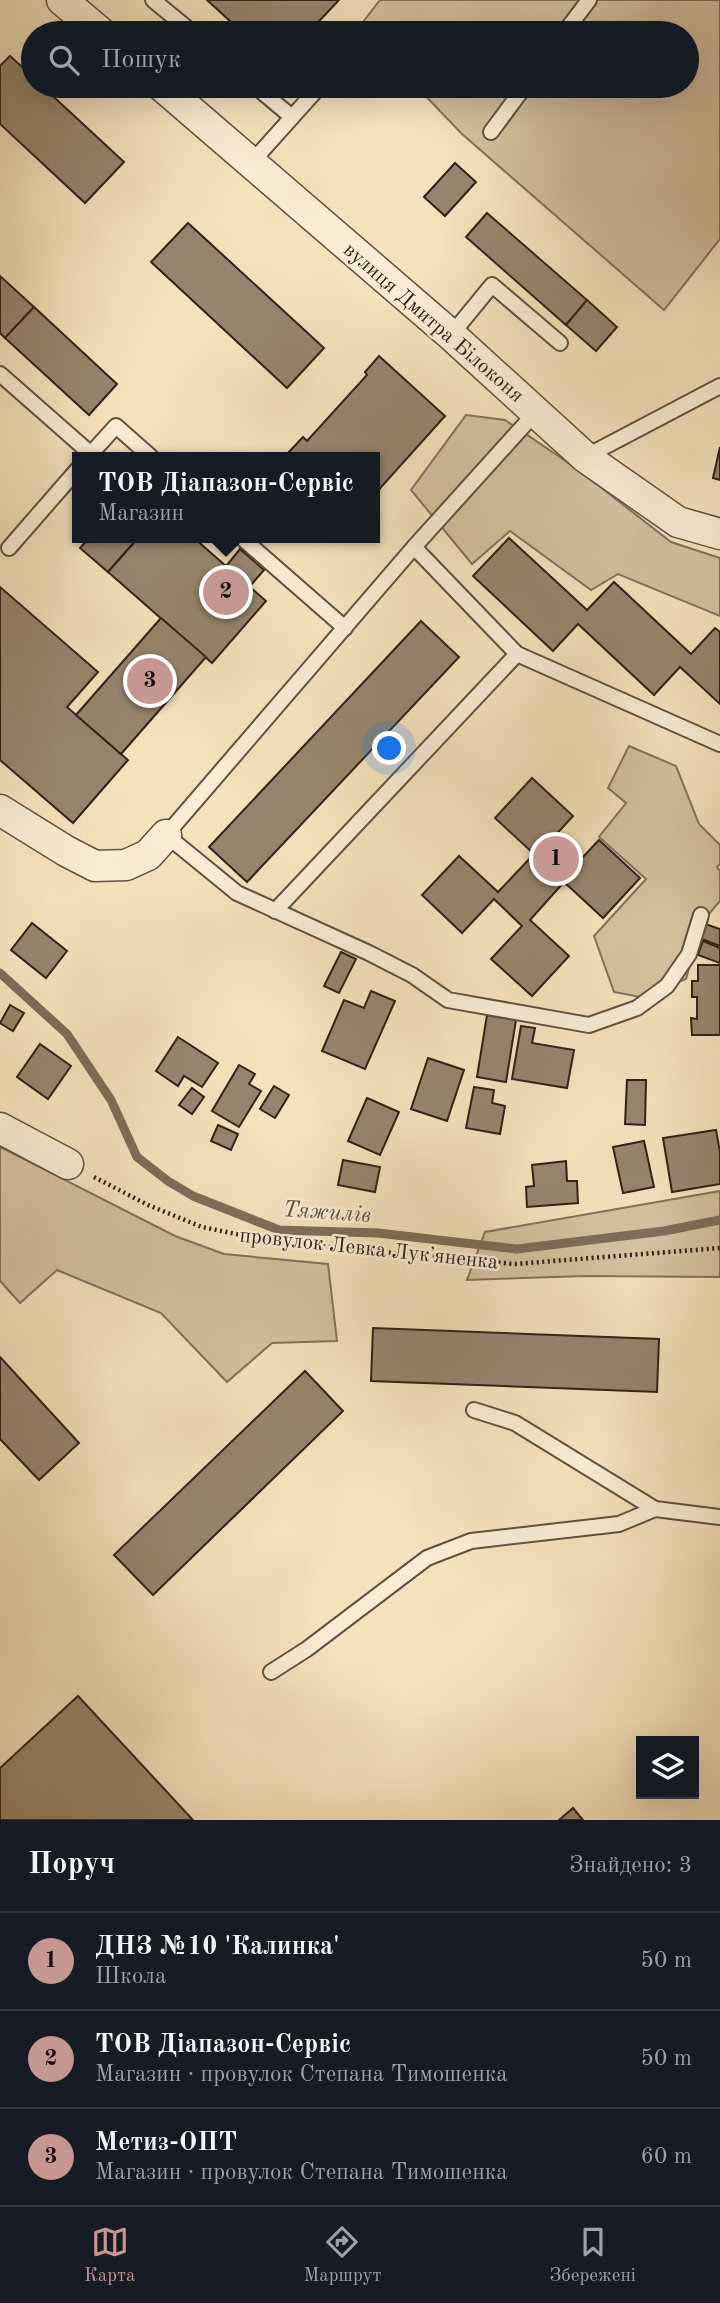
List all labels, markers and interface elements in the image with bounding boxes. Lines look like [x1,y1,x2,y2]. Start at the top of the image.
search box [21,21,699,98]
icon: search [45,41,83,79]
text: Пошук [101,47,181,73]
street label: вулиця Дмитра Білоконя [339,239,527,407]
popup [72,452,380,543]
text: ТОВ Діапазон-Сервіс [98,471,354,497]
text: Магазин [98,502,184,525]
pin: 2 [203,566,249,618]
pin: 3 [127,655,173,707]
your location [372,731,406,765]
pin: 1 [533,833,579,885]
water label: Тяжилів [282,1198,372,1227]
street label: провулок Левка Лукʼяненка [239,1225,499,1274]
map controls [636,1736,699,1799]
button: layers [636,1736,699,1799]
text: Поруч [28,1850,115,1880]
text: Знайдено: 3 [569,1854,692,1877]
text: ДНЗ №10 'Калинка' [95,1934,340,1960]
text: 1 [44,1949,58,1972]
text: 50 m [641,1949,692,1972]
text: Школа [95,1965,166,1988]
text: ТОВ Діапазон-Сервіс [95,2032,351,2058]
text: 2 [44,2047,58,2070]
text: 50 m [641,2047,692,2070]
text: Магазин · провулок Степана Тимошенка [95,2063,508,2086]
text: Метиз-ОПТ [95,2130,237,2156]
text: 3 [44,2145,58,2168]
text: 60 m [641,2145,692,2168]
text: Магазин · провулок Степана Тимошенка [95,2161,508,2184]
tab: Карта [84,2223,135,2288]
tab: Маршрут [303,2223,381,2288]
tab: Збережені [549,2223,636,2288]

